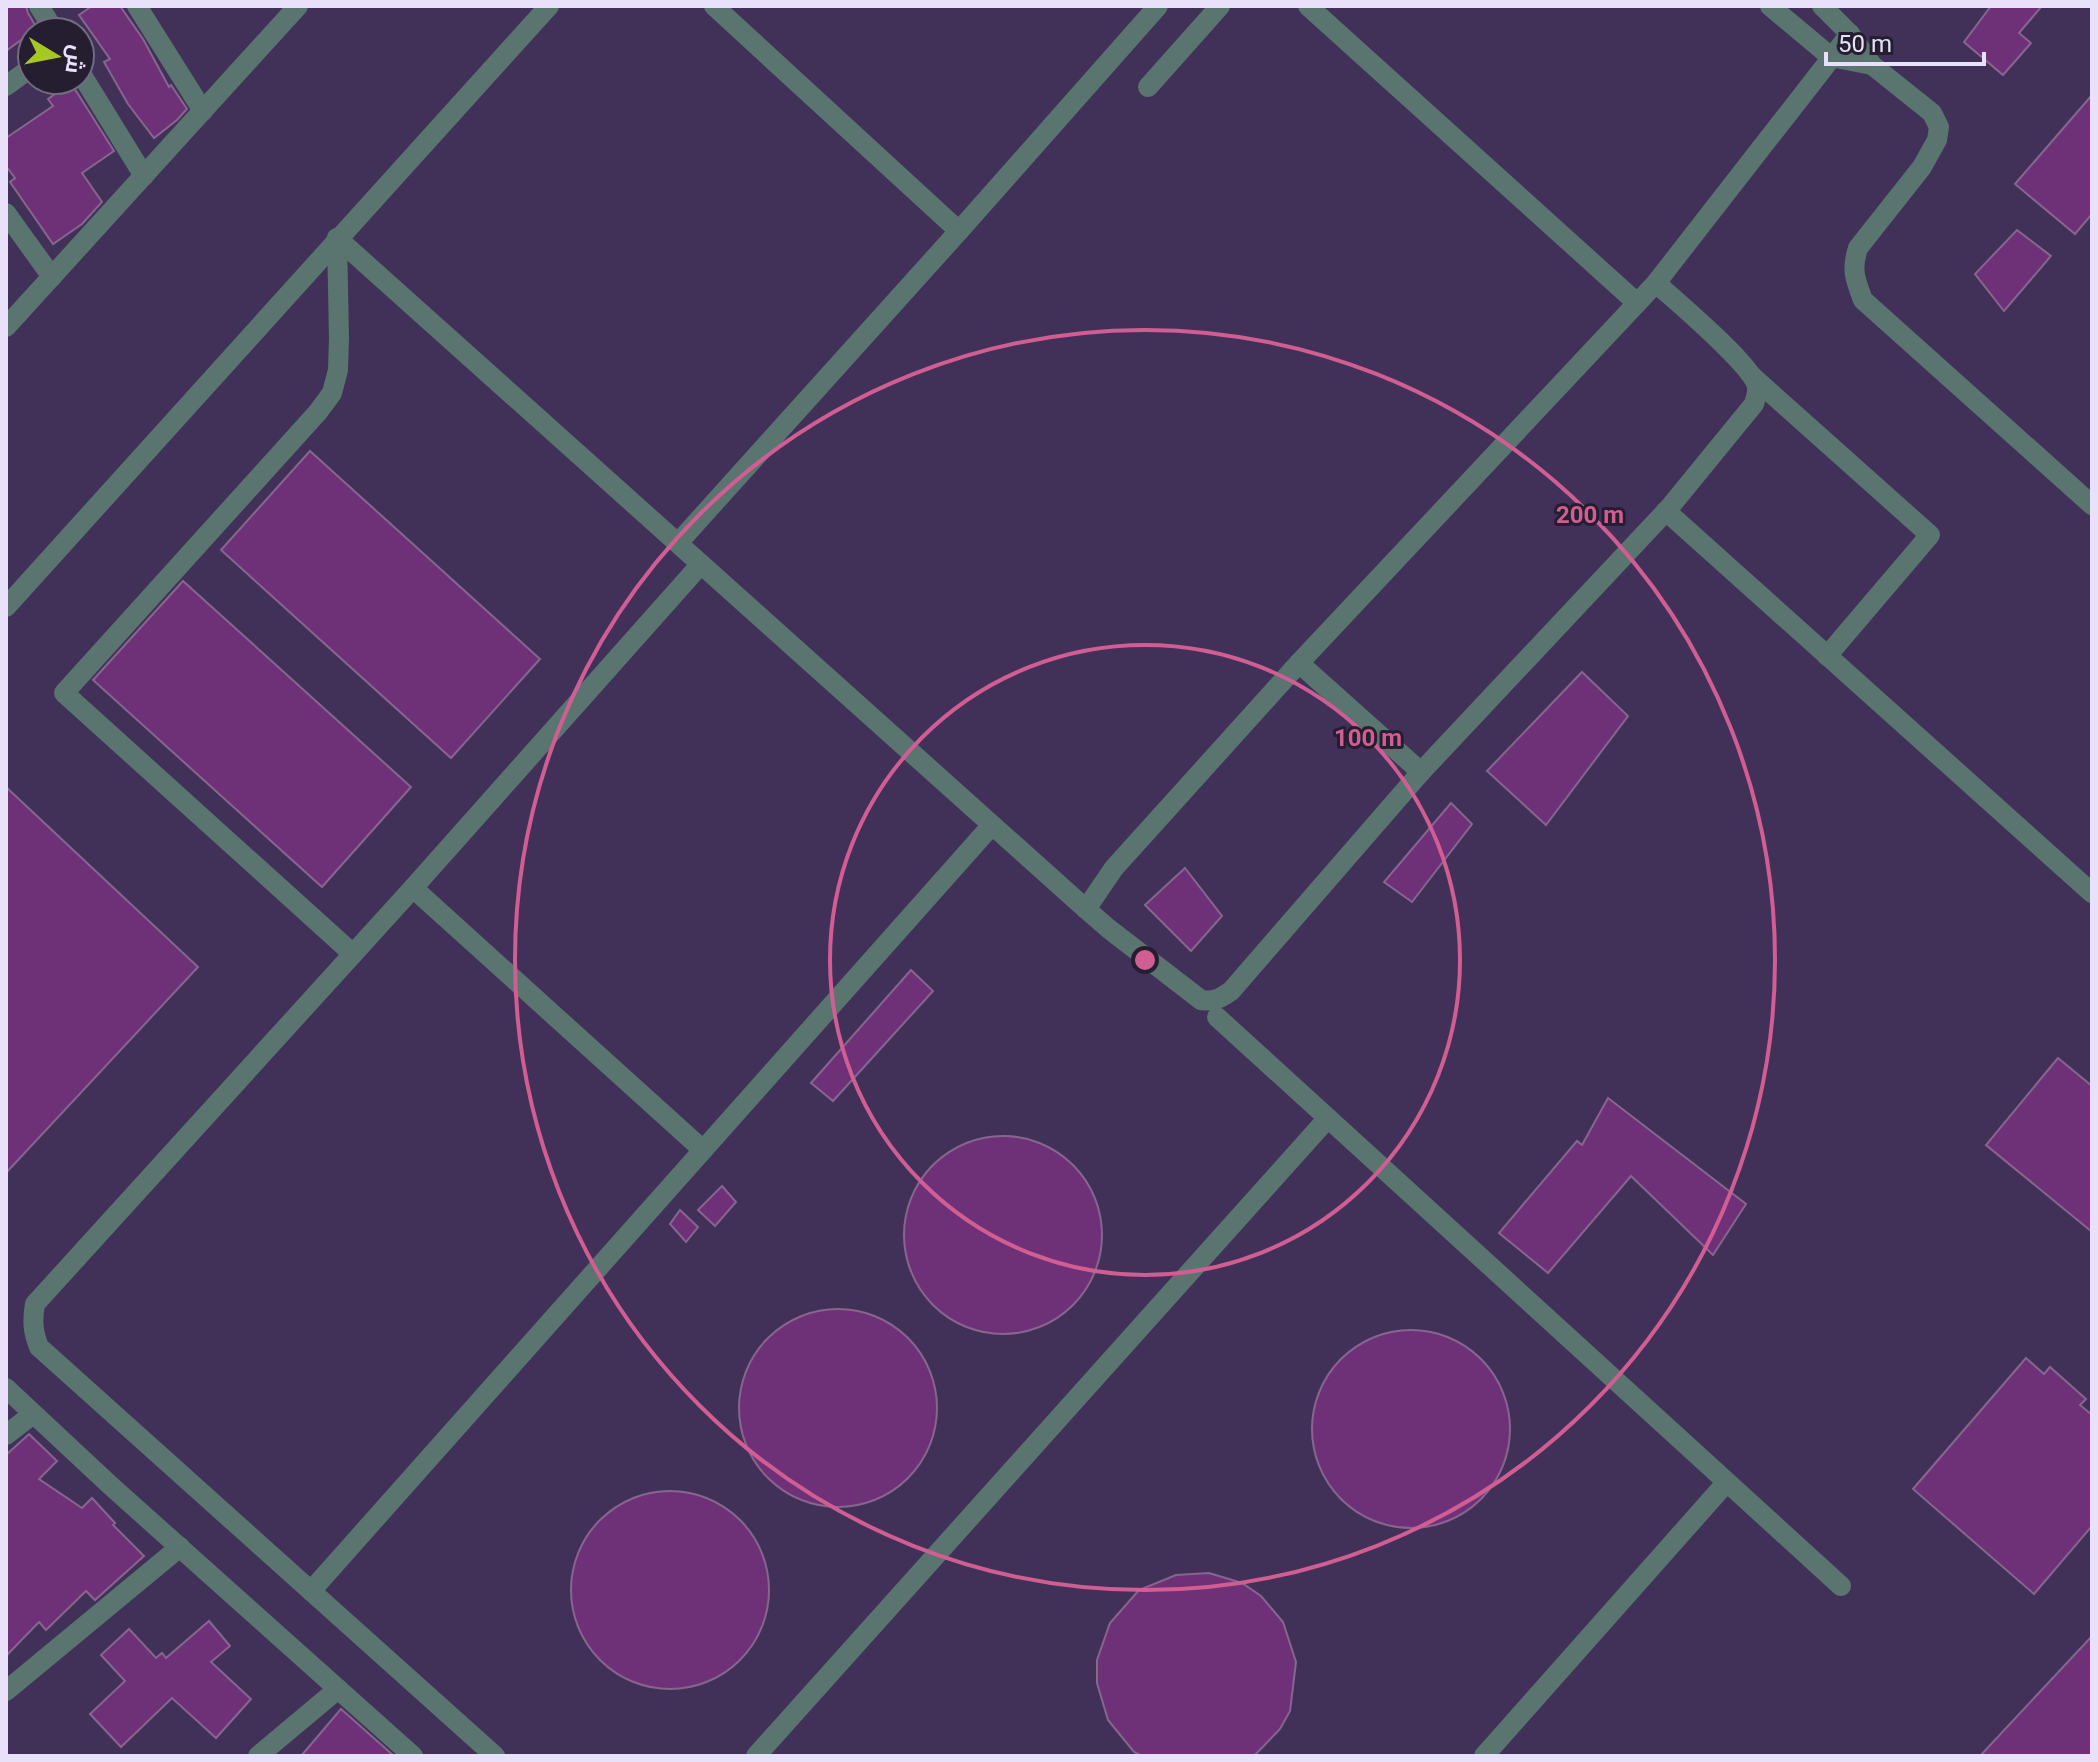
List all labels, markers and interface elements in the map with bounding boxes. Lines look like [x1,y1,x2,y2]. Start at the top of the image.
north arrow [16,16,96,96]
scale bar [1826,16,1984,66]
text: 50 m [1838,30,1892,58]
text: ش [59,43,90,75]
text: 200 m [1556,501,1624,529]
text: 100 m [1334,724,1402,752]
centre of rings [1131,946,1159,974]

